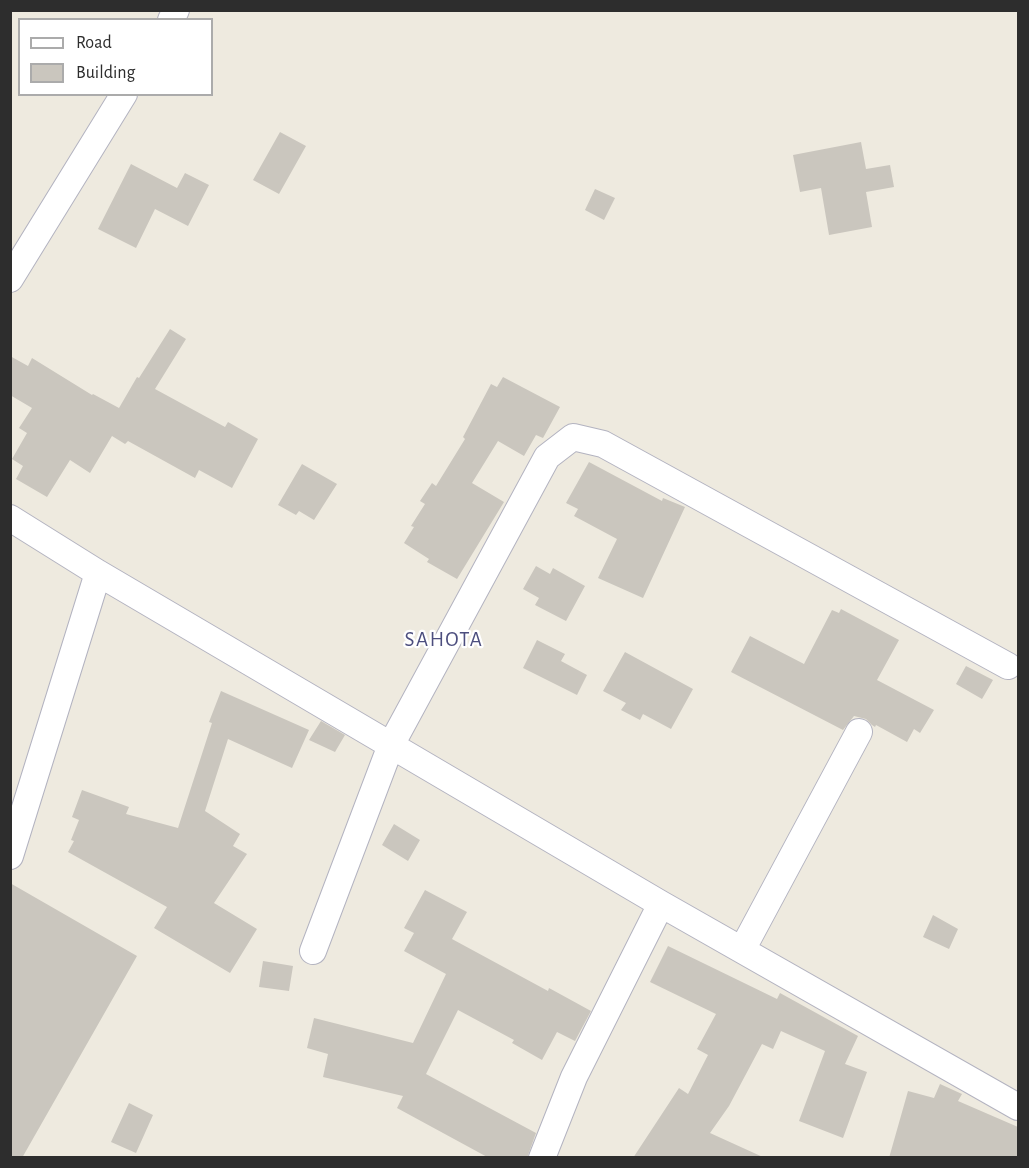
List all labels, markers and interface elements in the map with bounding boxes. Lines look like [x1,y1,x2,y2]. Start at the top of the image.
legend [18,18,213,96]
text: Road [76,34,112,52]
text: Building [76,64,135,82]
district label: SAHOTA [405,627,483,653]

